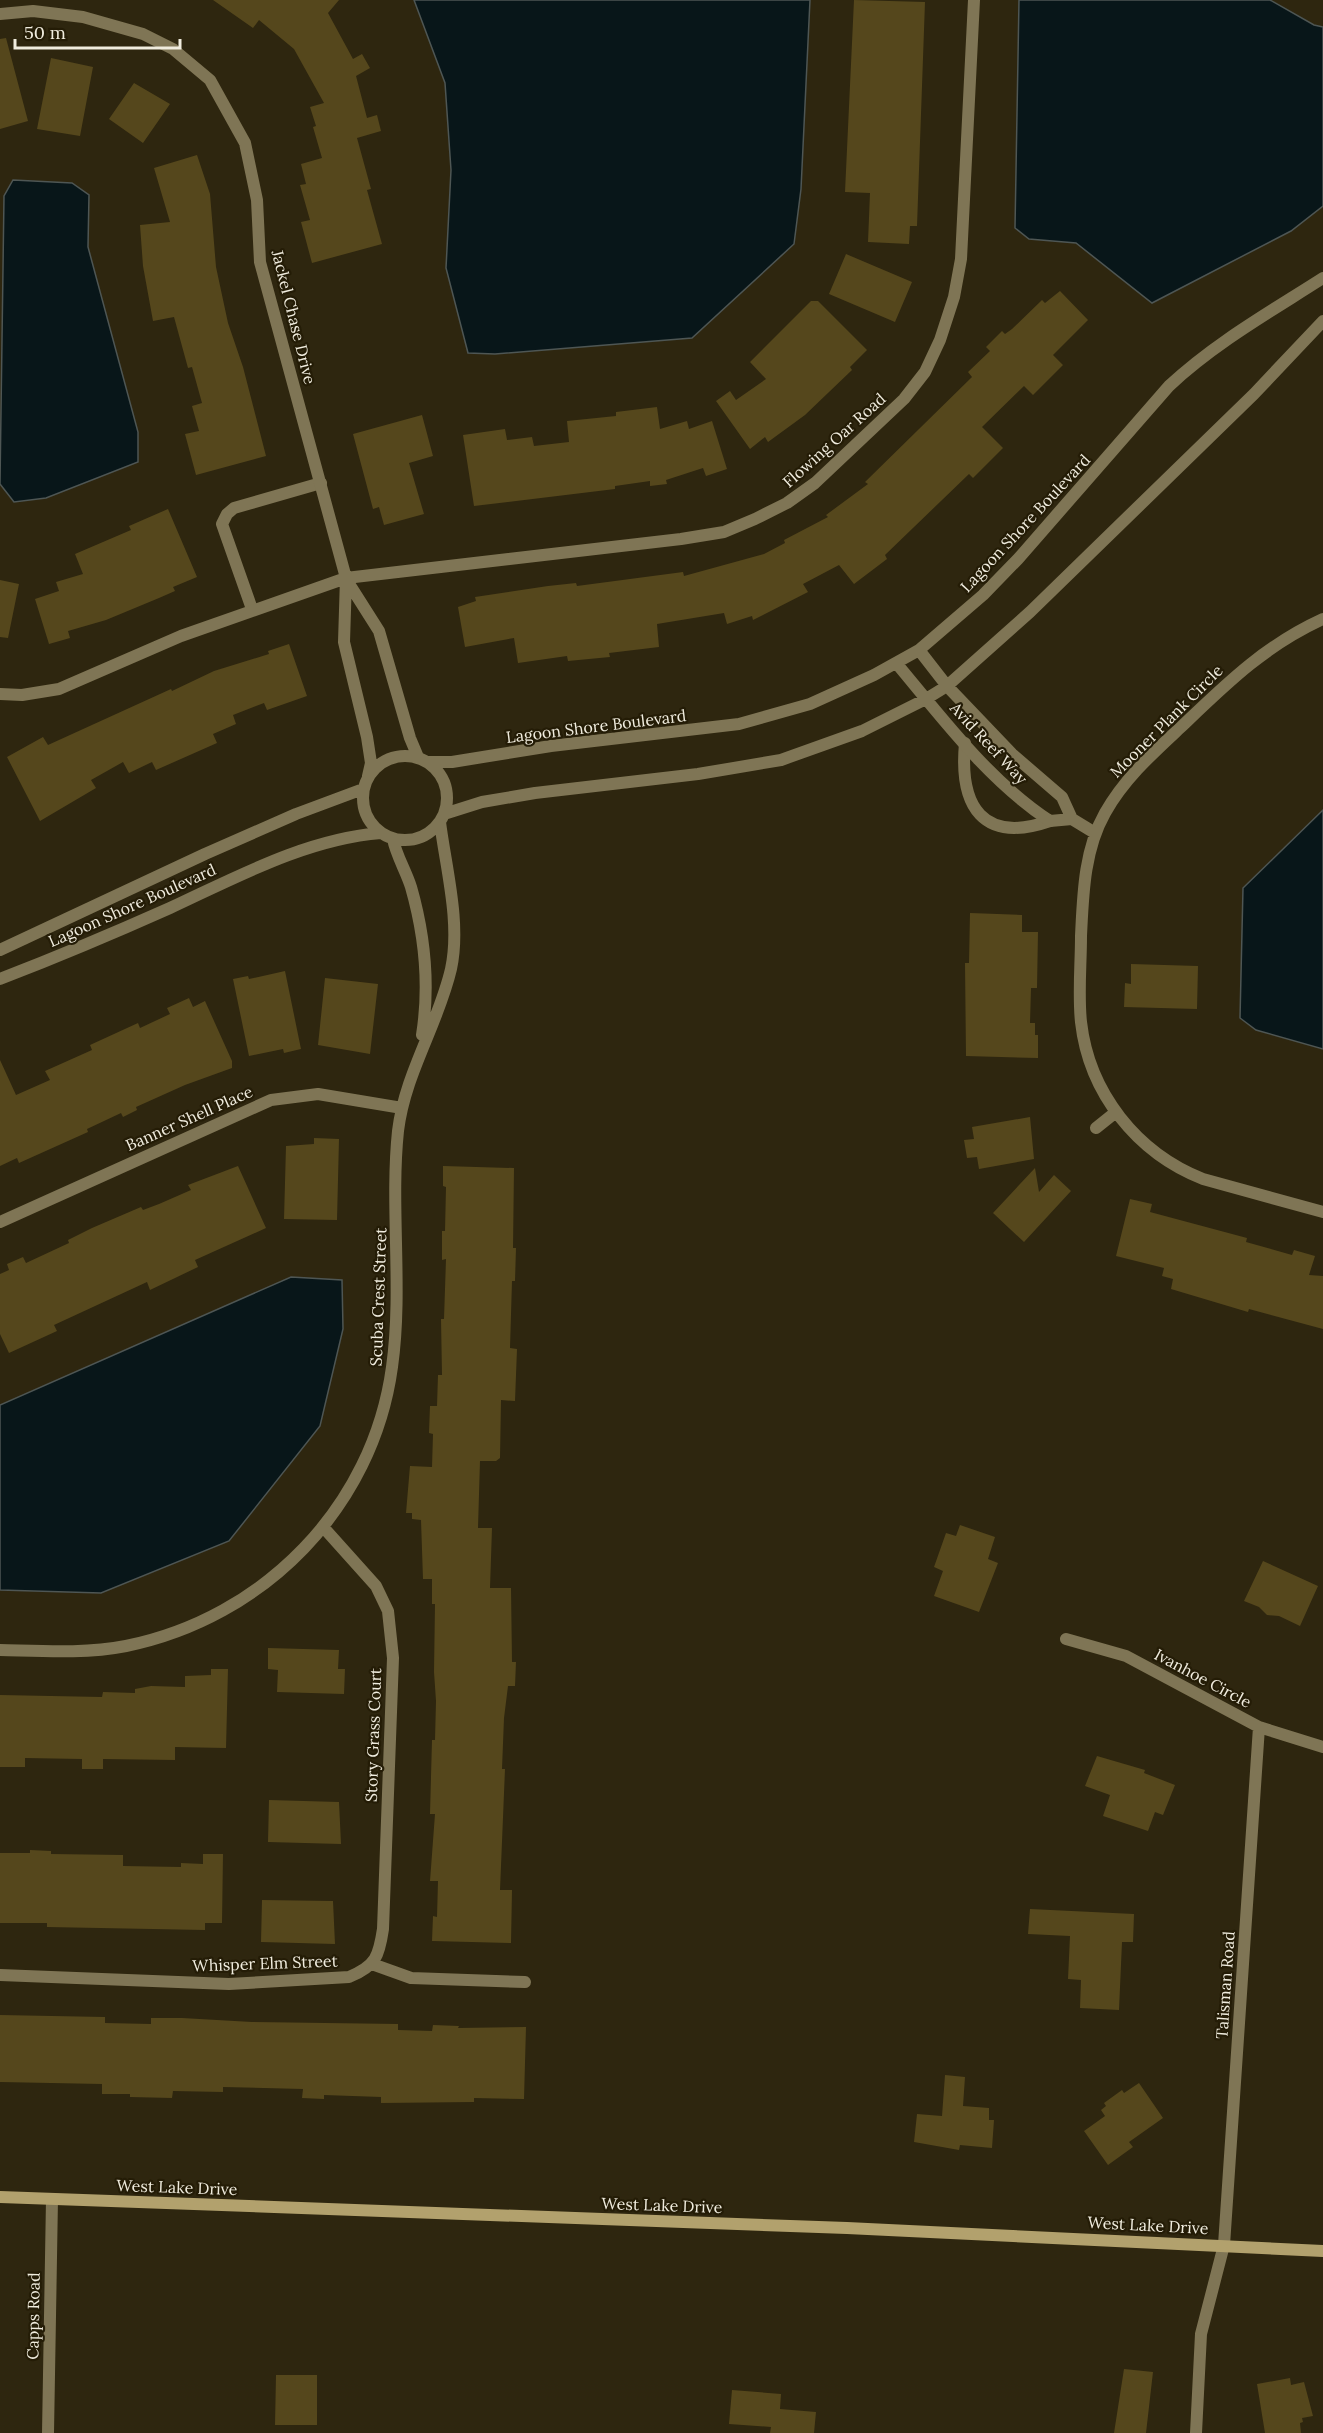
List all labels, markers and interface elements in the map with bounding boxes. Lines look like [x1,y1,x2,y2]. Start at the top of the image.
scale bar [15,12,180,50]
text: 50 m [24,21,66,44]
street label: Jackel Chase Drive [267,247,320,386]
street label: Flowing Oar Road [778,388,890,491]
street label: Lagoon Shore Boulevard [956,450,1094,596]
street label: Mooner Plank Circle [1105,660,1227,782]
street label: Avid Reef Way [945,697,1032,789]
street label: Lagoon Shore Boulevard [505,705,688,747]
street label: Lagoon Shore Boulevard [45,859,219,951]
street label: Banner Shell Place [122,1081,256,1155]
street label: Scuba Crest Street [366,1227,390,1367]
street label: Ivanhoe Circle [1151,1644,1255,1712]
street label: Story Grass Court [361,1667,385,1802]
street label: Talisman Road [1211,1930,1239,2040]
street label: Whisper Elm Street [192,1950,339,1976]
street label: West Lake Drive [116,2175,238,2199]
street label: West Lake Drive [601,2193,723,2217]
street label: West Lake Drive [1087,2212,1209,2238]
street label: Capps Road [22,2272,44,2360]

